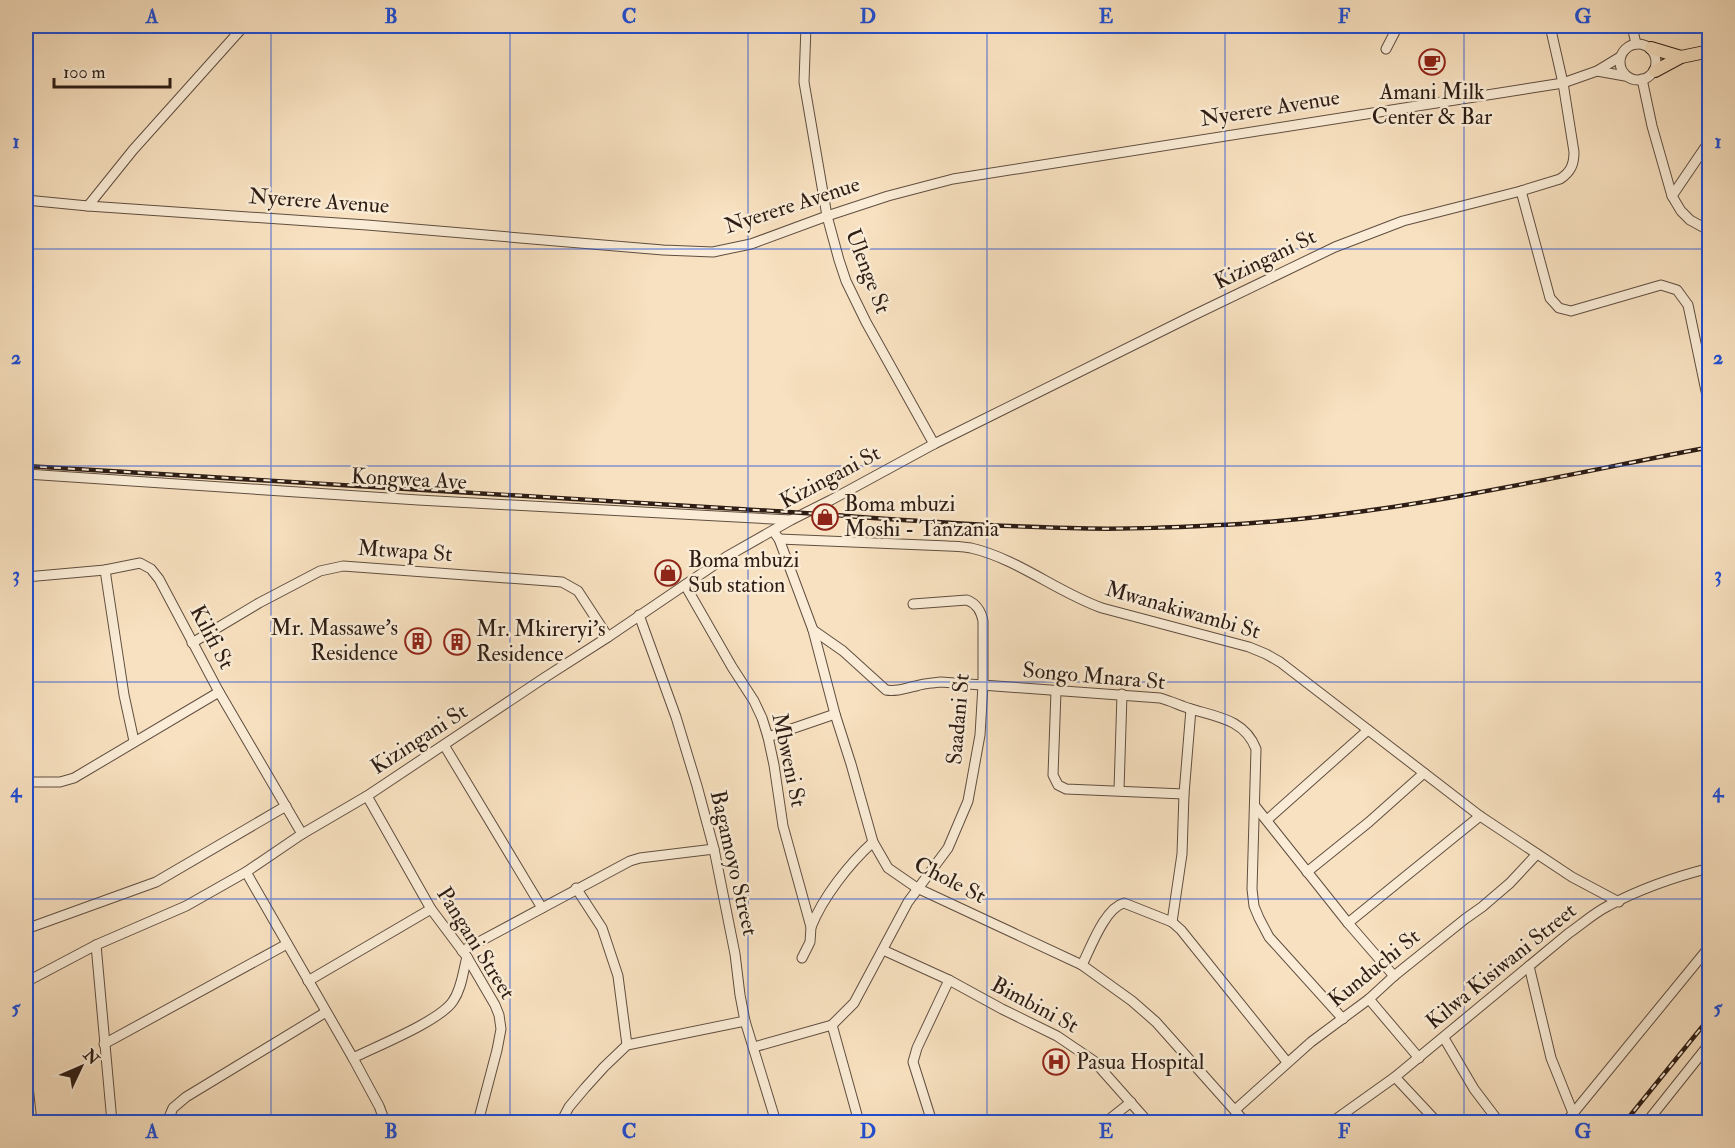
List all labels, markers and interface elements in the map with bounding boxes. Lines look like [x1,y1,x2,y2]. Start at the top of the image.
text: A [145,4,159,29]
text: B [384,4,398,29]
text: C [622,4,636,29]
text: D [860,4,876,29]
text: E [1099,4,1114,29]
text: F [1338,4,1351,29]
text: G [1575,4,1592,29]
cafe icon: Amani Milk Center & Bar [1417,47,1447,77]
scale bar [54,51,170,89]
text: 100 m [63,61,106,84]
place label: Amani Milk Center & Bar [1372,78,1493,131]
street label: Nyerere Avenue [1198,83,1342,133]
text: 1 [12,129,20,154]
text: 1 [1714,129,1722,154]
street label: Nyerere Avenue [721,170,863,240]
street label: Nyerere Avenue [248,182,390,220]
street label: Kizingani St [1209,222,1321,296]
street label: Ulenge St [839,225,897,317]
text: 2 [11,345,21,370]
text: 2 [1713,345,1723,370]
street label: Kizingani St [775,439,885,515]
street label: Kongwea Ave [350,462,468,496]
place label: Boma mbuzi Moshi - Tanzania [844,490,1000,543]
shop icon: Boma mbuzi Moshi - Tanzania [810,502,840,532]
street label: Mtwapa St [357,534,453,569]
place label: Boma mbuzi Sub station [688,546,799,599]
shop icon: Boma mbuzi Sub station [653,558,683,588]
text: 3 [12,562,20,587]
text: 3 [1714,562,1722,587]
street label: Mwanakiwambi St [1102,574,1264,646]
street label: Kilifi St [183,600,241,674]
place label: Mr. Massawe's Residence [270,614,398,667]
place label: Mr. Mkireryi's Residence [476,615,606,668]
building icon: Mr. Massawe's Residence [403,626,433,656]
building icon: Mr. Mkireryi's Residence [442,627,472,657]
street label: Songo Mnara St [1021,656,1167,696]
street label: Saadani St [940,672,976,766]
street label: Kizingani St [365,697,473,781]
street label: Mbweni St [765,710,813,810]
text: 4 [10,778,23,803]
text: 4 [1712,778,1725,803]
street label: Bagamoyo Street [704,787,764,939]
street label: Chole St [909,850,991,910]
street label: Pangani Street [430,882,522,1004]
street label: Kilwa Kisiwani Street [1420,897,1582,1035]
street label: Kunduchi St [1322,922,1426,1014]
street label: Bimbini St [987,970,1083,1040]
text: 5 [12,995,22,1020]
text: 5 [1714,995,1724,1020]
north arrow [51,1037,111,1097]
text: N [78,1044,104,1070]
hospital icon: Pasua Hospital [1041,1047,1071,1077]
place label: Pasua Hospital [1076,1048,1205,1077]
text: A [145,1119,159,1144]
text: B [384,1119,398,1144]
text: C [622,1119,636,1144]
text: D [860,1119,876,1144]
text: E [1099,1119,1114,1144]
text: F [1338,1119,1351,1144]
text: G [1575,1119,1592,1144]

